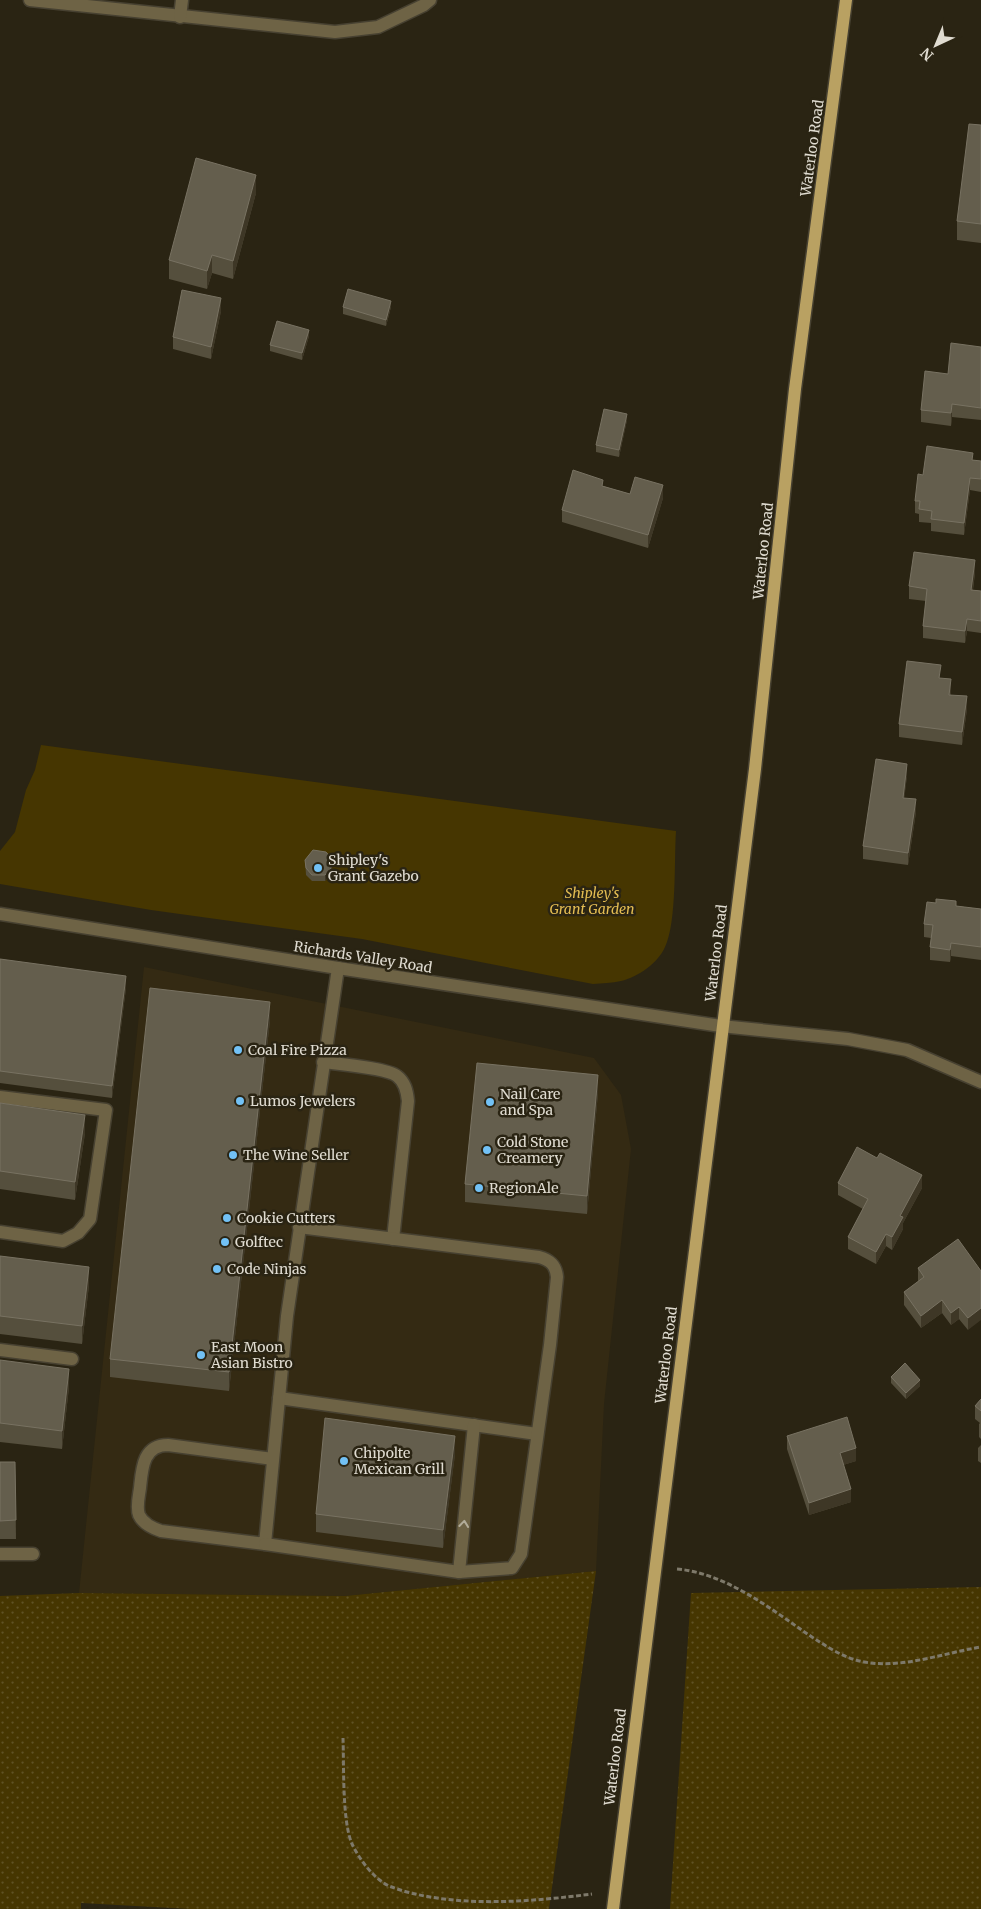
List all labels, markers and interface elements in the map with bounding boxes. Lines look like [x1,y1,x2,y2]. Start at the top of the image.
north arrow [911,20,961,70]
text: N [917,44,937,65]
street label: Waterloo Road [796,98,828,199]
street label: Waterloo Road [749,501,777,601]
place label: Shipley's Grant Gazebo [328,851,419,885]
marker: Shipley's Grant Gazebo [312,862,324,874]
park label: Shipley's Grant Garden [550,884,634,918]
street label: Waterloo Road [701,903,731,1003]
street label: Richards Valley Road [292,937,434,977]
place label: Coal Fire Pizza [248,1041,347,1059]
marker: Coal Fire Pizza [232,1044,244,1056]
place label: Nail Care and Spa [500,1085,560,1119]
place label: Lumos Jewelers [250,1092,355,1110]
marker: Lumos Jewelers [234,1095,246,1107]
marker: Nail Care and Spa [484,1096,496,1108]
place label: Cold Stone Creamery [497,1133,568,1167]
marker: Cold Stone Creamery [481,1144,493,1156]
place label: The Wine Seller [243,1146,349,1164]
marker: The Wine Seller [227,1149,239,1161]
place label: RegionAle [489,1179,558,1197]
marker: RegionAle [473,1182,485,1194]
place label: Cookie Cutters [237,1209,335,1227]
marker: Cookie Cutters [221,1212,233,1224]
place label: Golftec [235,1233,283,1251]
marker: Golftec [219,1236,231,1248]
place label: Code Ninjas [227,1260,307,1278]
marker: Code Ninjas [211,1263,223,1275]
street label: Waterloo Road [651,1305,681,1405]
place label: East Moon Asian Bistro [210,1338,293,1372]
marker: East Moon Asian Bistro [195,1349,207,1361]
place label: Chipolte Mexican Grill [354,1444,445,1478]
marker: Chipolte Mexican Grill [338,1455,350,1467]
one-way arrow [458,1520,469,1528]
street label: Waterloo Road [600,1707,630,1807]

